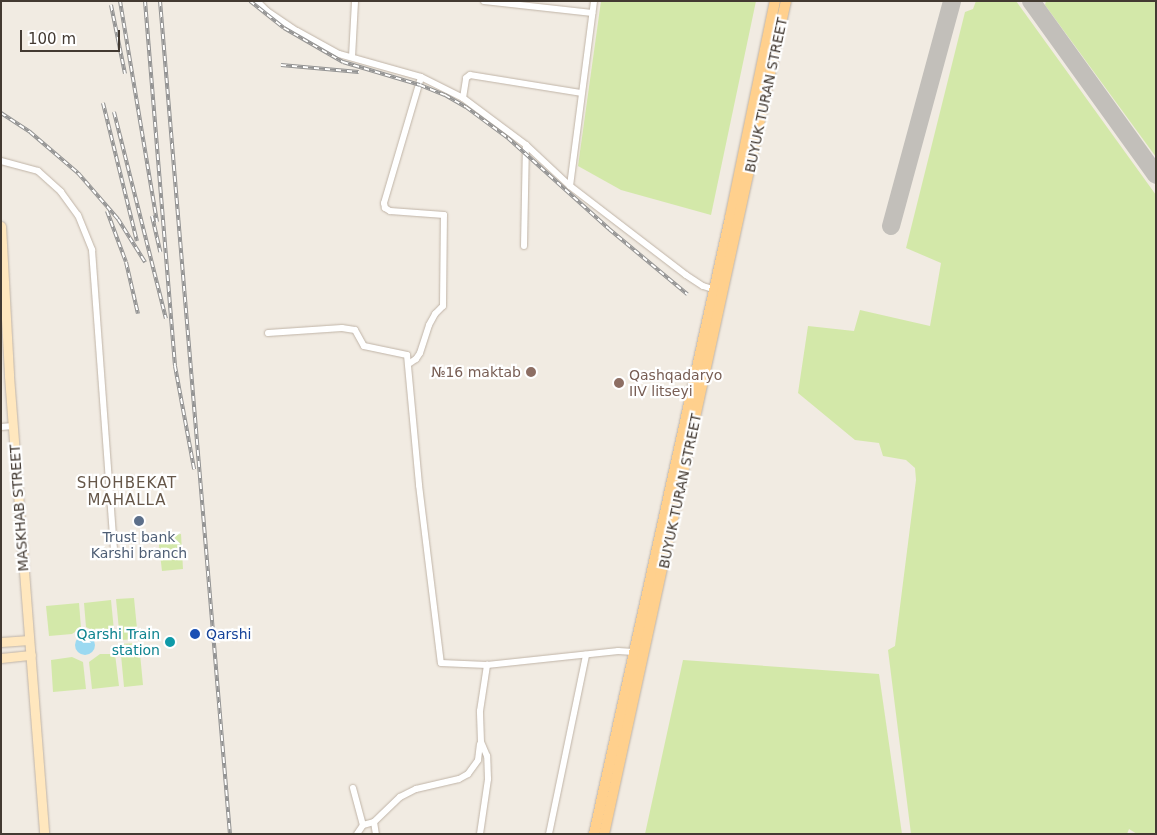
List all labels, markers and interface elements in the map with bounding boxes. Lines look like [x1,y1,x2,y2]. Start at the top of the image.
street label: BUYUK TURAN STREET [741,16,791,174]
scale bar [22,20,122,52]
text: 100 m [28,30,76,48]
place label: №16 maktab [431,364,521,380]
marker: №16 maktab [525,366,537,378]
place label: Qashqadaryo IIV litseyi [629,367,722,400]
marker: Qashqadaryo IIV litseyi [613,377,625,389]
street label: BUYUK TURAN STREET [655,412,705,570]
street label: MASKHAB STREET [6,444,32,572]
district label: SHOHBEKAT MAHALLA [76,474,178,509]
marker: Trust bank Karshi branch [133,515,145,527]
place label: Trust bank Karshi branch [91,529,187,562]
place label: Qarshi Train station [77,626,160,658]
place label: Qarshi [206,626,251,642]
marker: Qarshi [188,627,202,641]
marker: Qarshi Train station [164,636,176,648]

